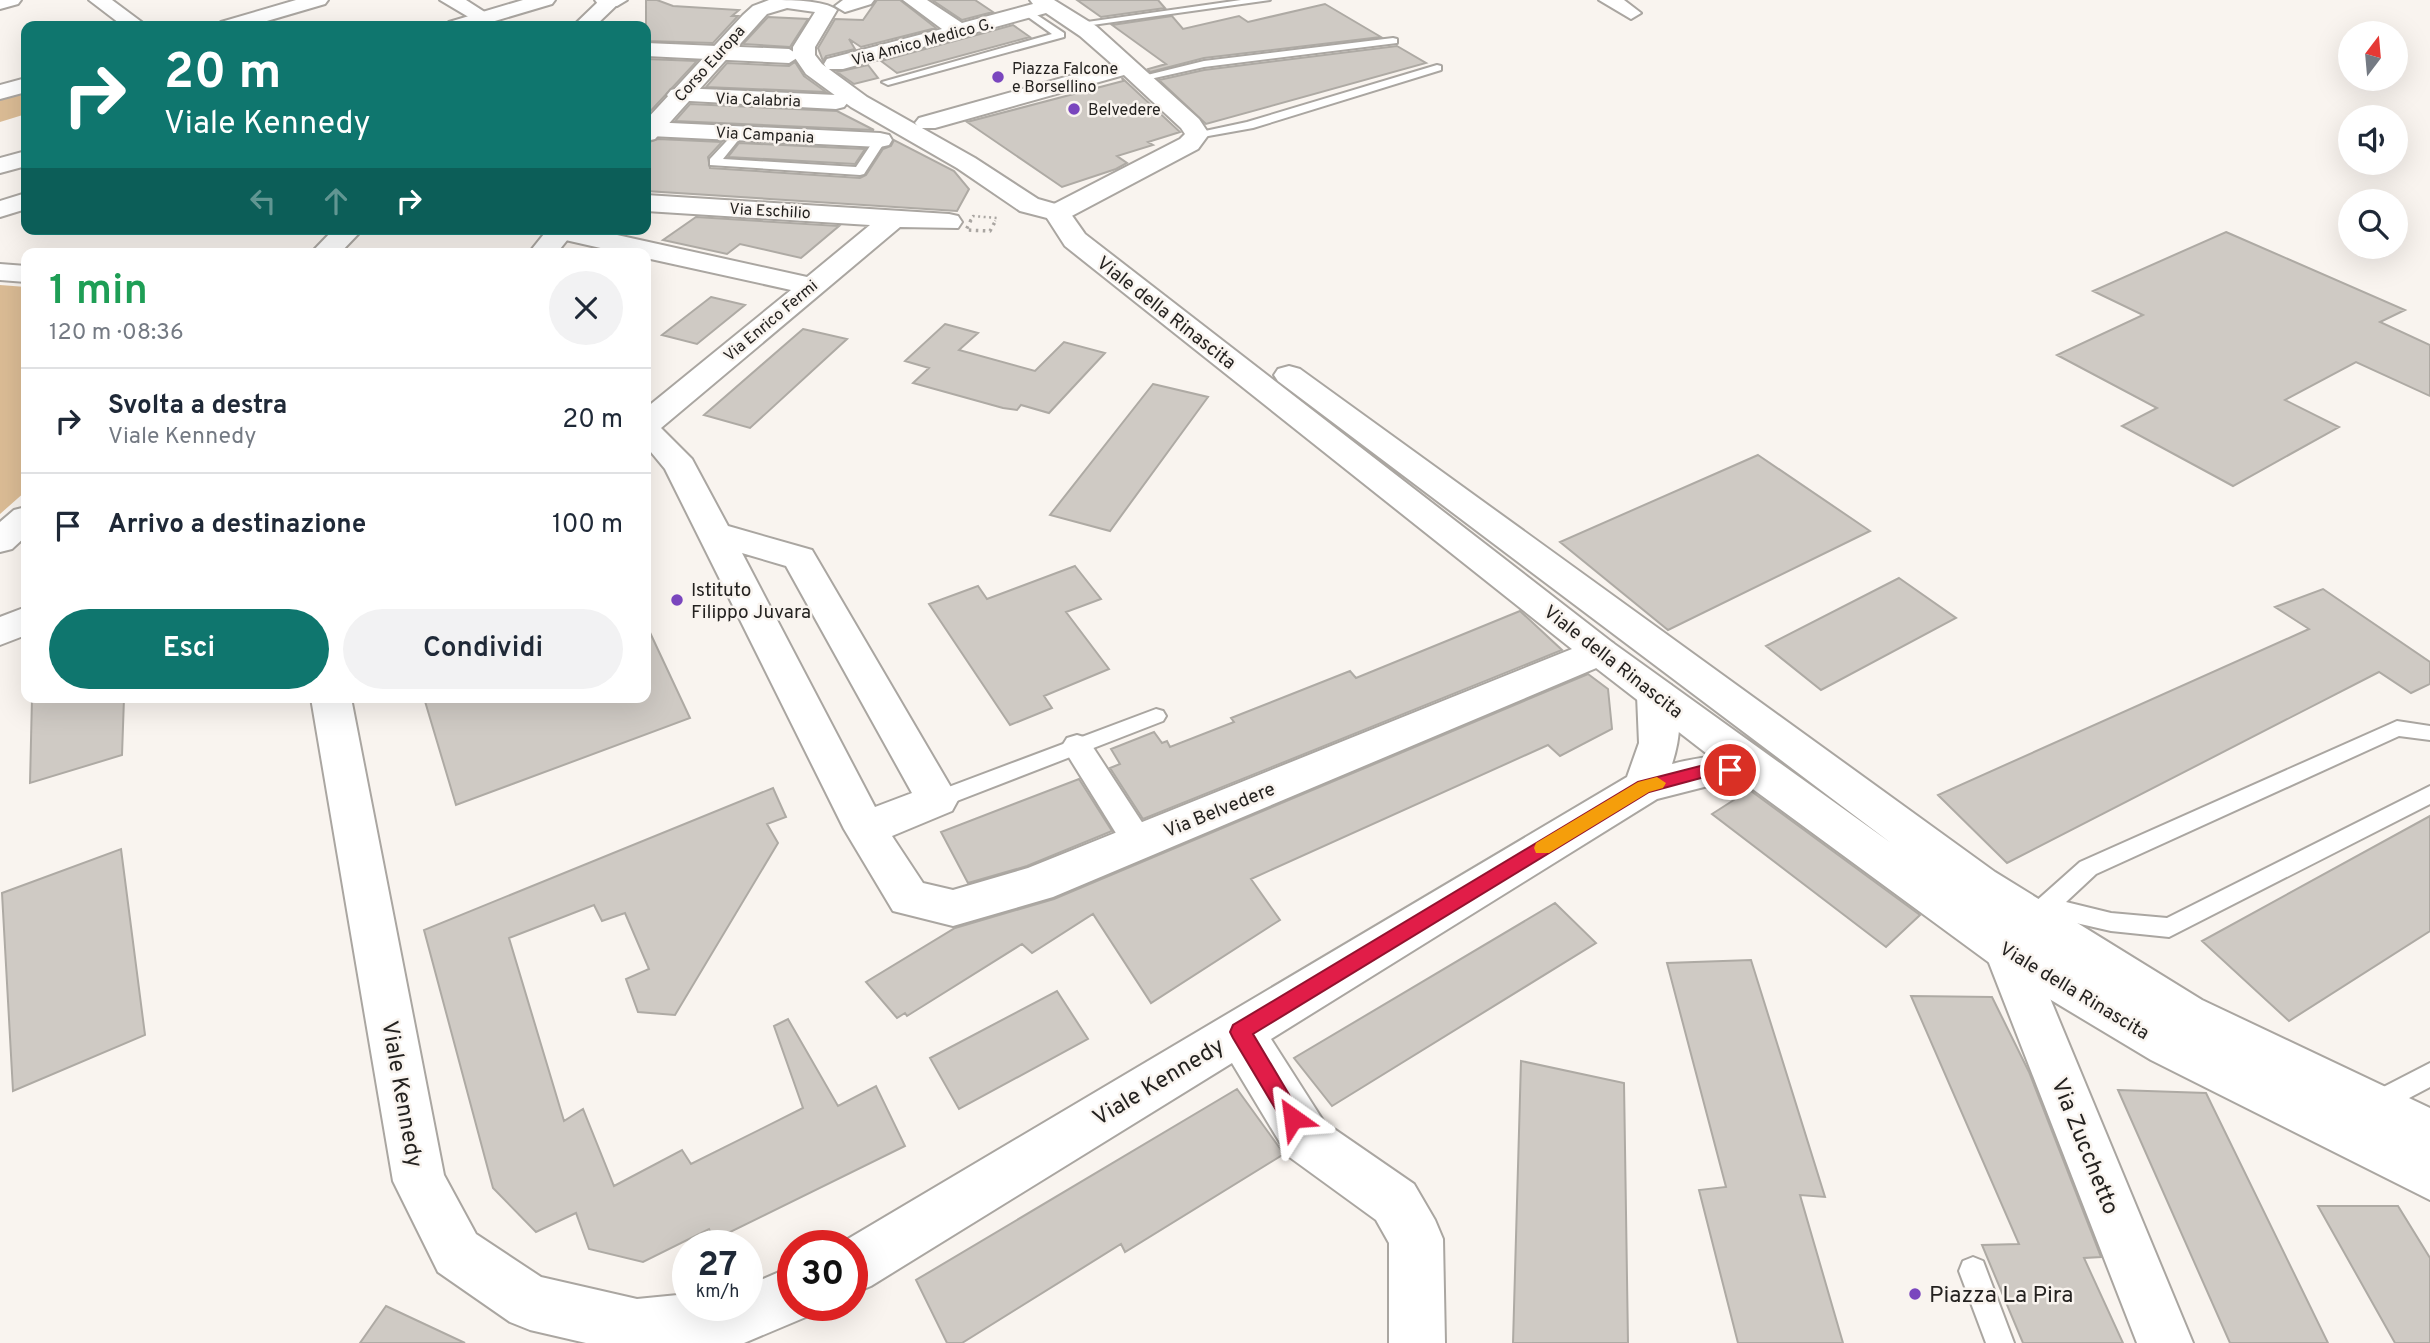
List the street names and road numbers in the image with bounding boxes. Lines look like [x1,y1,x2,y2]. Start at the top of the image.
street label: Via Amico Medico G. [850,14,995,71]
street label: Corso Europa [671,22,750,107]
street label: Via Calabria [715,90,801,112]
street label: Via Campania [715,123,815,149]
street label: Via Eschilio [729,200,811,224]
street label: Viale della Rinascita [1091,252,1240,376]
street label: Via Enrico Fermi [720,276,822,367]
street label: Viale della Rinascita [1538,601,1687,725]
street label: Via Belvedere [1161,778,1279,844]
street label: Viale della Rinascita [1995,938,2153,1046]
street label: Viale Kennedy [373,1019,428,1170]
street label: Viale Kennedy [1088,1033,1230,1134]
street label: Via Zucchetto [2043,1075,2124,1219]

